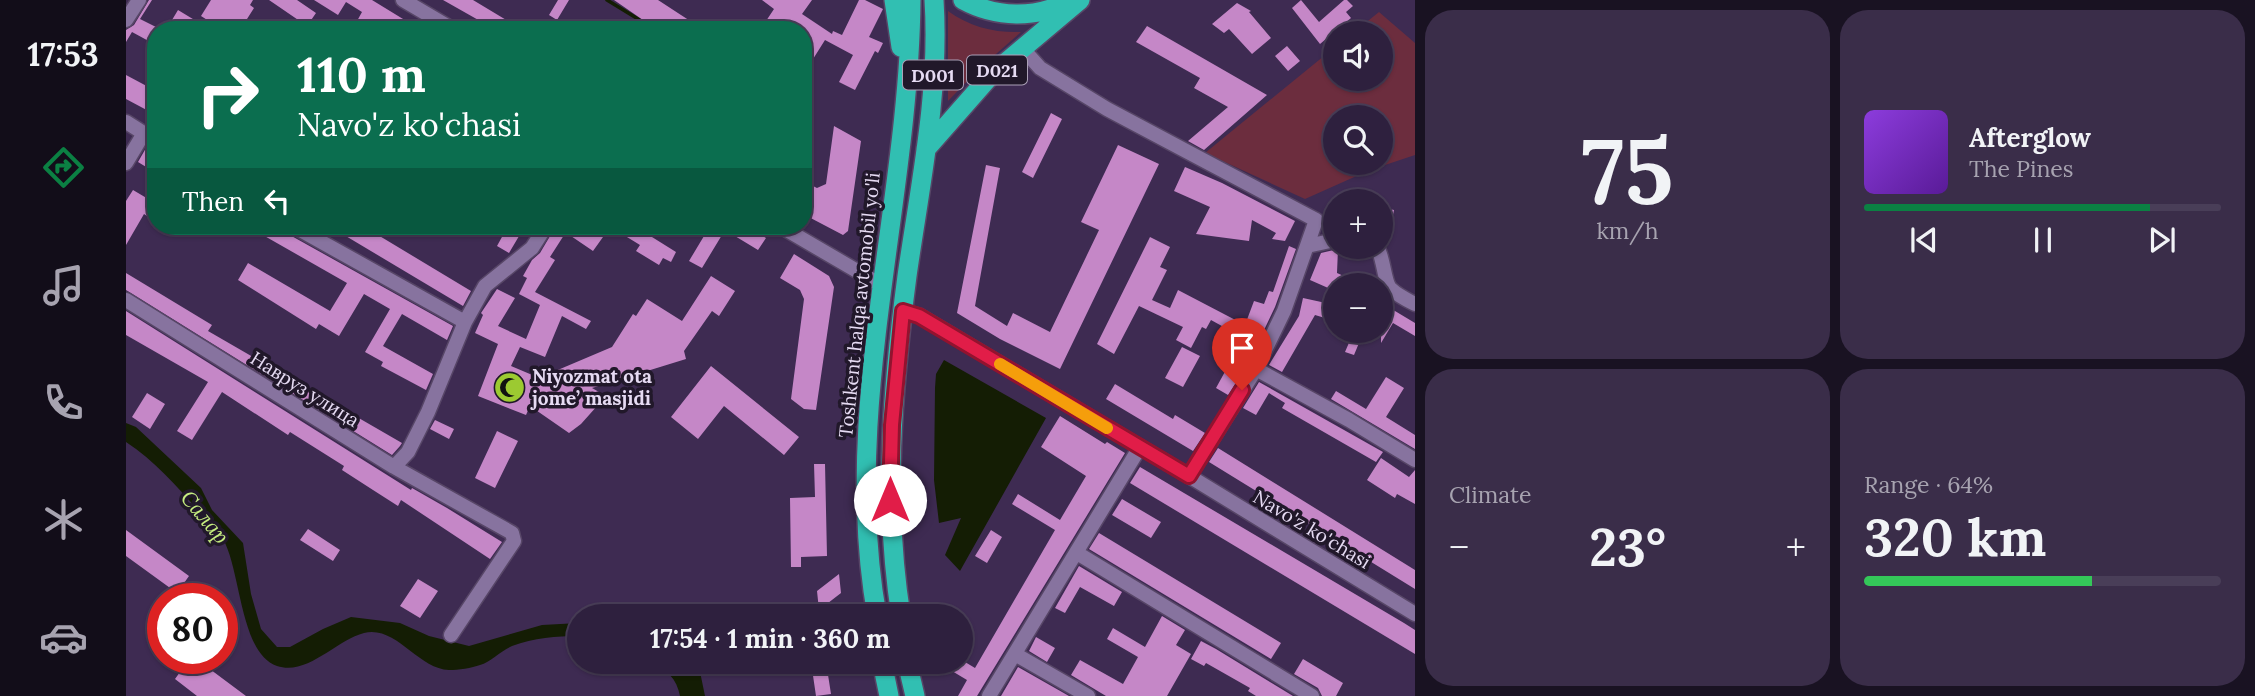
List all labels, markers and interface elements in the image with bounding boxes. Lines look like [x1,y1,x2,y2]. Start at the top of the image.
map controls [1323,21,1393,343]
button: sound [1323,21,1393,91]
text: 17:53 [27,34,99,75]
text: 110 m [297,43,426,105]
icon: right [182,49,273,140]
road number: D021 [967,56,1027,84]
road number: D001 [903,60,963,90]
text: Navo'z ko'chasi [297,104,521,145]
button: search [1323,105,1393,175]
text: 75 [1582,112,1673,229]
text: Afterglow [1969,121,2091,154]
icon: directions [39,143,88,192]
text: The Pines [1969,154,2074,183]
street label: Toshkent halqa avtomobil yo'li [833,171,885,439]
icon: left [258,182,296,220]
text: Then [182,185,244,218]
button: + [1323,189,1393,259]
text: km/h [1596,216,1659,245]
icon: previous [1905,221,1943,259]
icon: pause [2024,221,2062,259]
icon: next [2143,221,2181,259]
icon: music [39,261,88,310]
button: − [1323,273,1393,343]
pin [1212,318,1272,390]
icon: arrive [1223,329,1261,367]
street label: Навруз улица [246,346,364,432]
place label: Niyozmat ota jome’ masjidi [530,364,652,410]
mosque icon: Niyozmat ota jome’ masjidi [492,370,526,404]
icon: phone [39,378,88,427]
position arrow [853,463,927,537]
text: Range · 64% [1864,470,1993,499]
text: Climate [1449,480,1531,509]
street label: Navo'z ko'chasi [1249,484,1375,574]
water label: Салар [175,485,235,549]
icon: climate [39,495,88,544]
text: 320 km [1864,504,2046,570]
text: 23° [1589,514,1666,580]
text: − [1449,523,1469,571]
text: + [1786,523,1806,571]
speed limit sign: 80 [147,583,238,674]
icon: car [39,613,88,662]
text: 17:54 · 1 min · 360 m [650,622,890,655]

